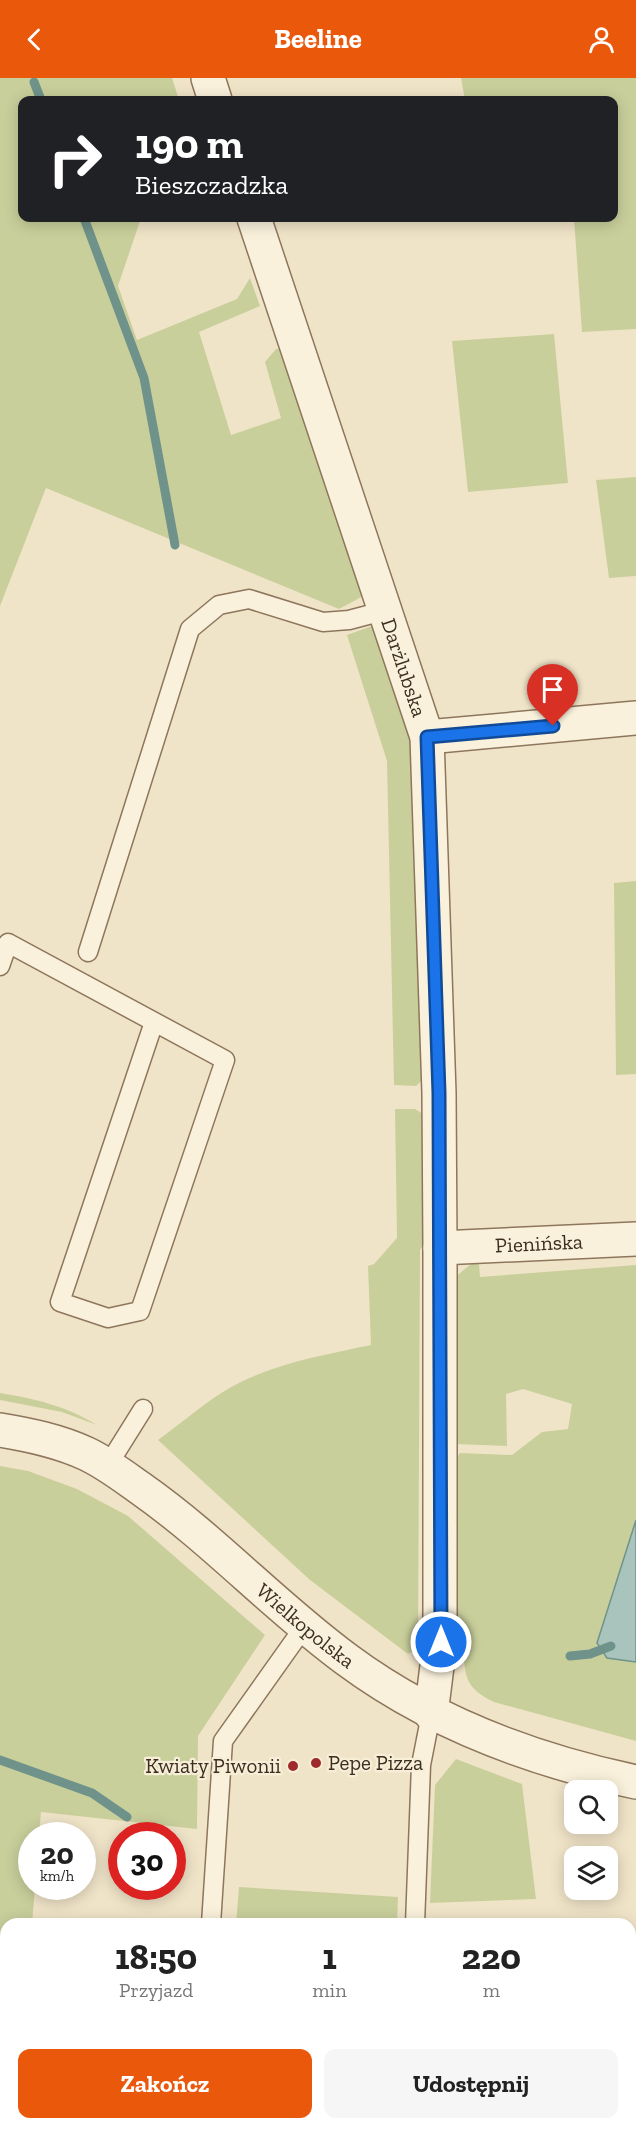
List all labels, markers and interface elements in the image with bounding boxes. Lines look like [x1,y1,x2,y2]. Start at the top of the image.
icon: back [18,23,51,56]
text: Beeline [274,23,362,55]
icon: person [585,23,618,56]
text: 190 m [135,118,243,169]
icon: right [36,120,114,198]
text: Bieszczadzka [135,169,288,201]
street label: Darżlubska [376,615,432,720]
pin [527,664,578,726]
icon: arrive [536,673,569,706]
street label: Pienińska [494,1228,583,1257]
street label: Wielkopolska [252,1577,360,1673]
position arrow [409,1610,473,1674]
place label: Pepe Pizza [328,1750,423,1775]
place label: Kwiaty Piwonii [145,1753,281,1778]
marker: Pepe Pizza [309,1756,323,1770]
marker: Kwiaty Piwonii [286,1759,300,1773]
map controls [564,1780,618,1900]
button: search [564,1780,618,1834]
speed limit sign: 30 [108,1822,186,1900]
text: 20 [40,1836,74,1872]
button: layers [564,1846,618,1900]
text: km/h [40,1867,74,1885]
text: 18:50 [115,1935,197,1978]
text: 1 [322,1935,337,1978]
text: 220 [462,1935,521,1978]
text: Przyjazd [119,1978,193,2002]
text: min [312,1978,347,2002]
text: m [483,1978,500,2002]
button: Zakończ [18,2049,312,2118]
button: Udostępnij [324,2049,618,2118]

